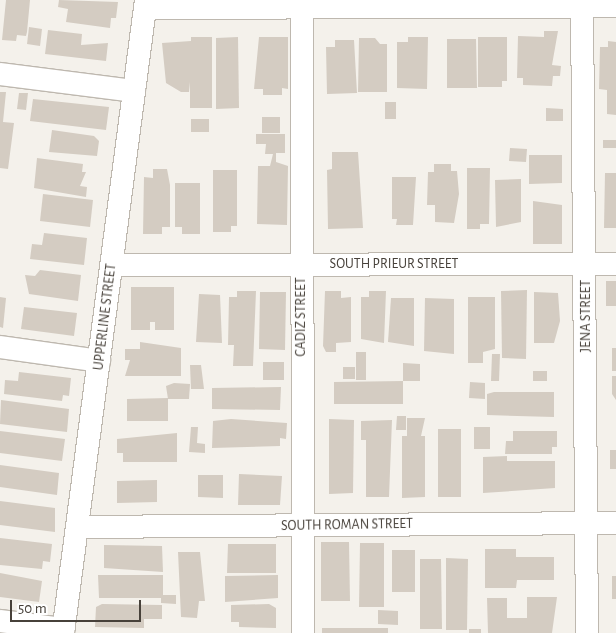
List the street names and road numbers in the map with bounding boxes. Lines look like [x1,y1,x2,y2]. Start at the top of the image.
street label: SOUTH PRIEUR STREET [330,256,458,272]
street label: UPPERLINE STREET [90,263,120,371]
street label: CADIZ STREET [293,277,309,357]
street label: JENA STREET [578,280,594,352]
street label: SOUTH ROMAN STREET [281,515,413,535]

